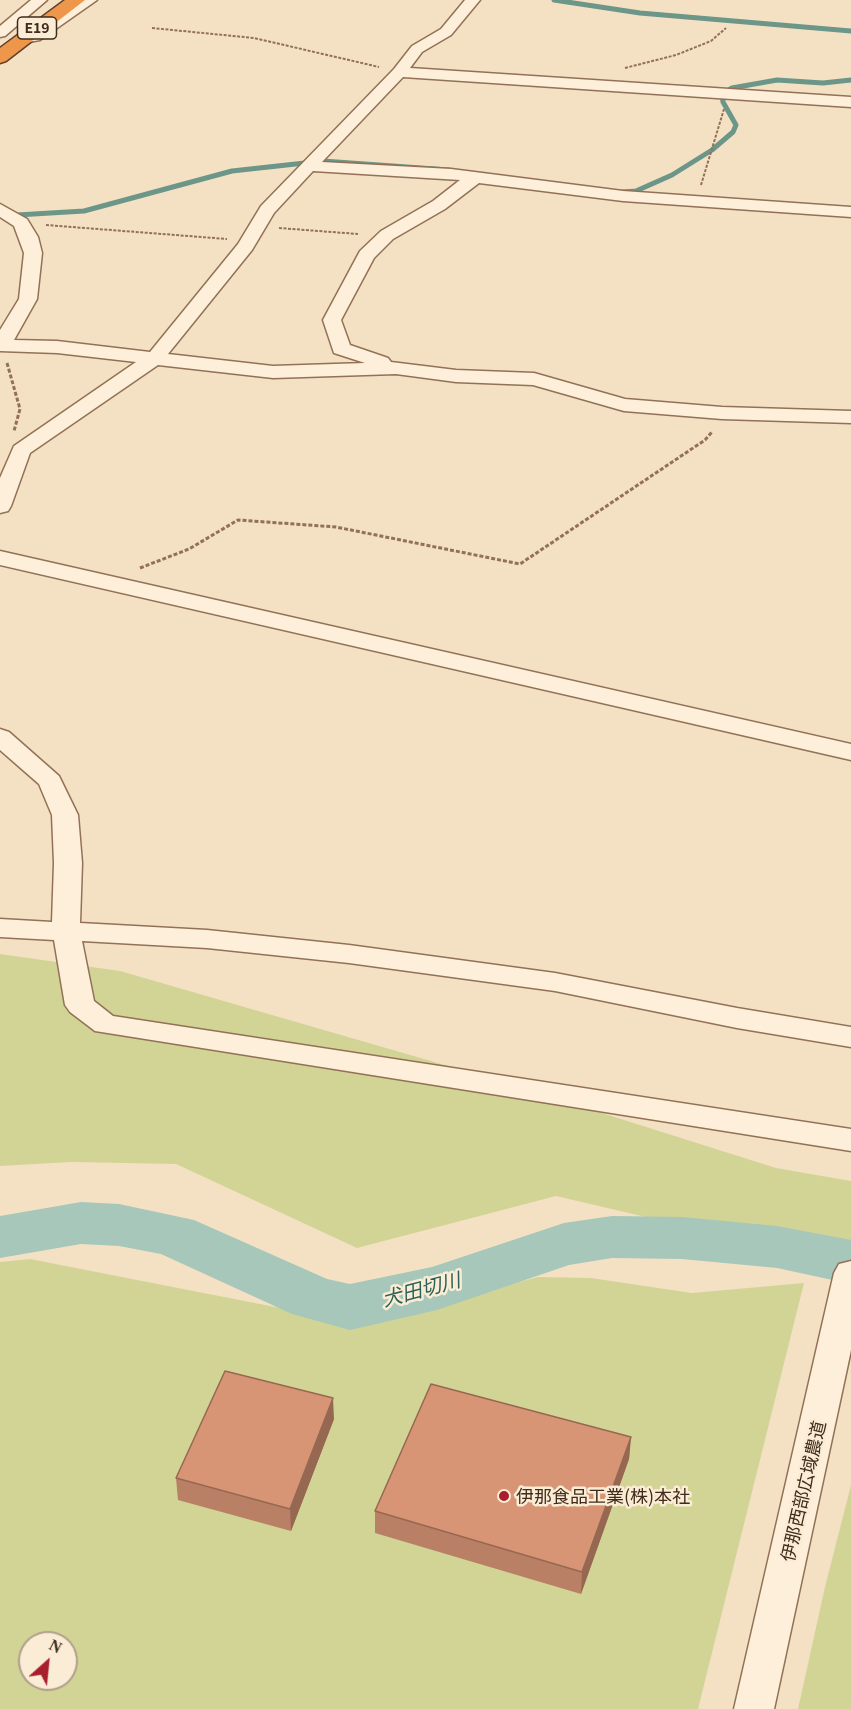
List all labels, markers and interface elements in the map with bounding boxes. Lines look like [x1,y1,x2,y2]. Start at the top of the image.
road number: E19 [18,17,57,39]
water label: 犬田切川 [379,1267,463,1311]
street label: 伊那西部広域農道 [776,1418,830,1564]
place label: 伊那食品工業(株)本社 [516,1485,690,1507]
marker: 伊那食品工業(株)本社 [497,1489,511,1503]
north arrow [18,1631,78,1691]
text: N [46,1636,65,1656]

